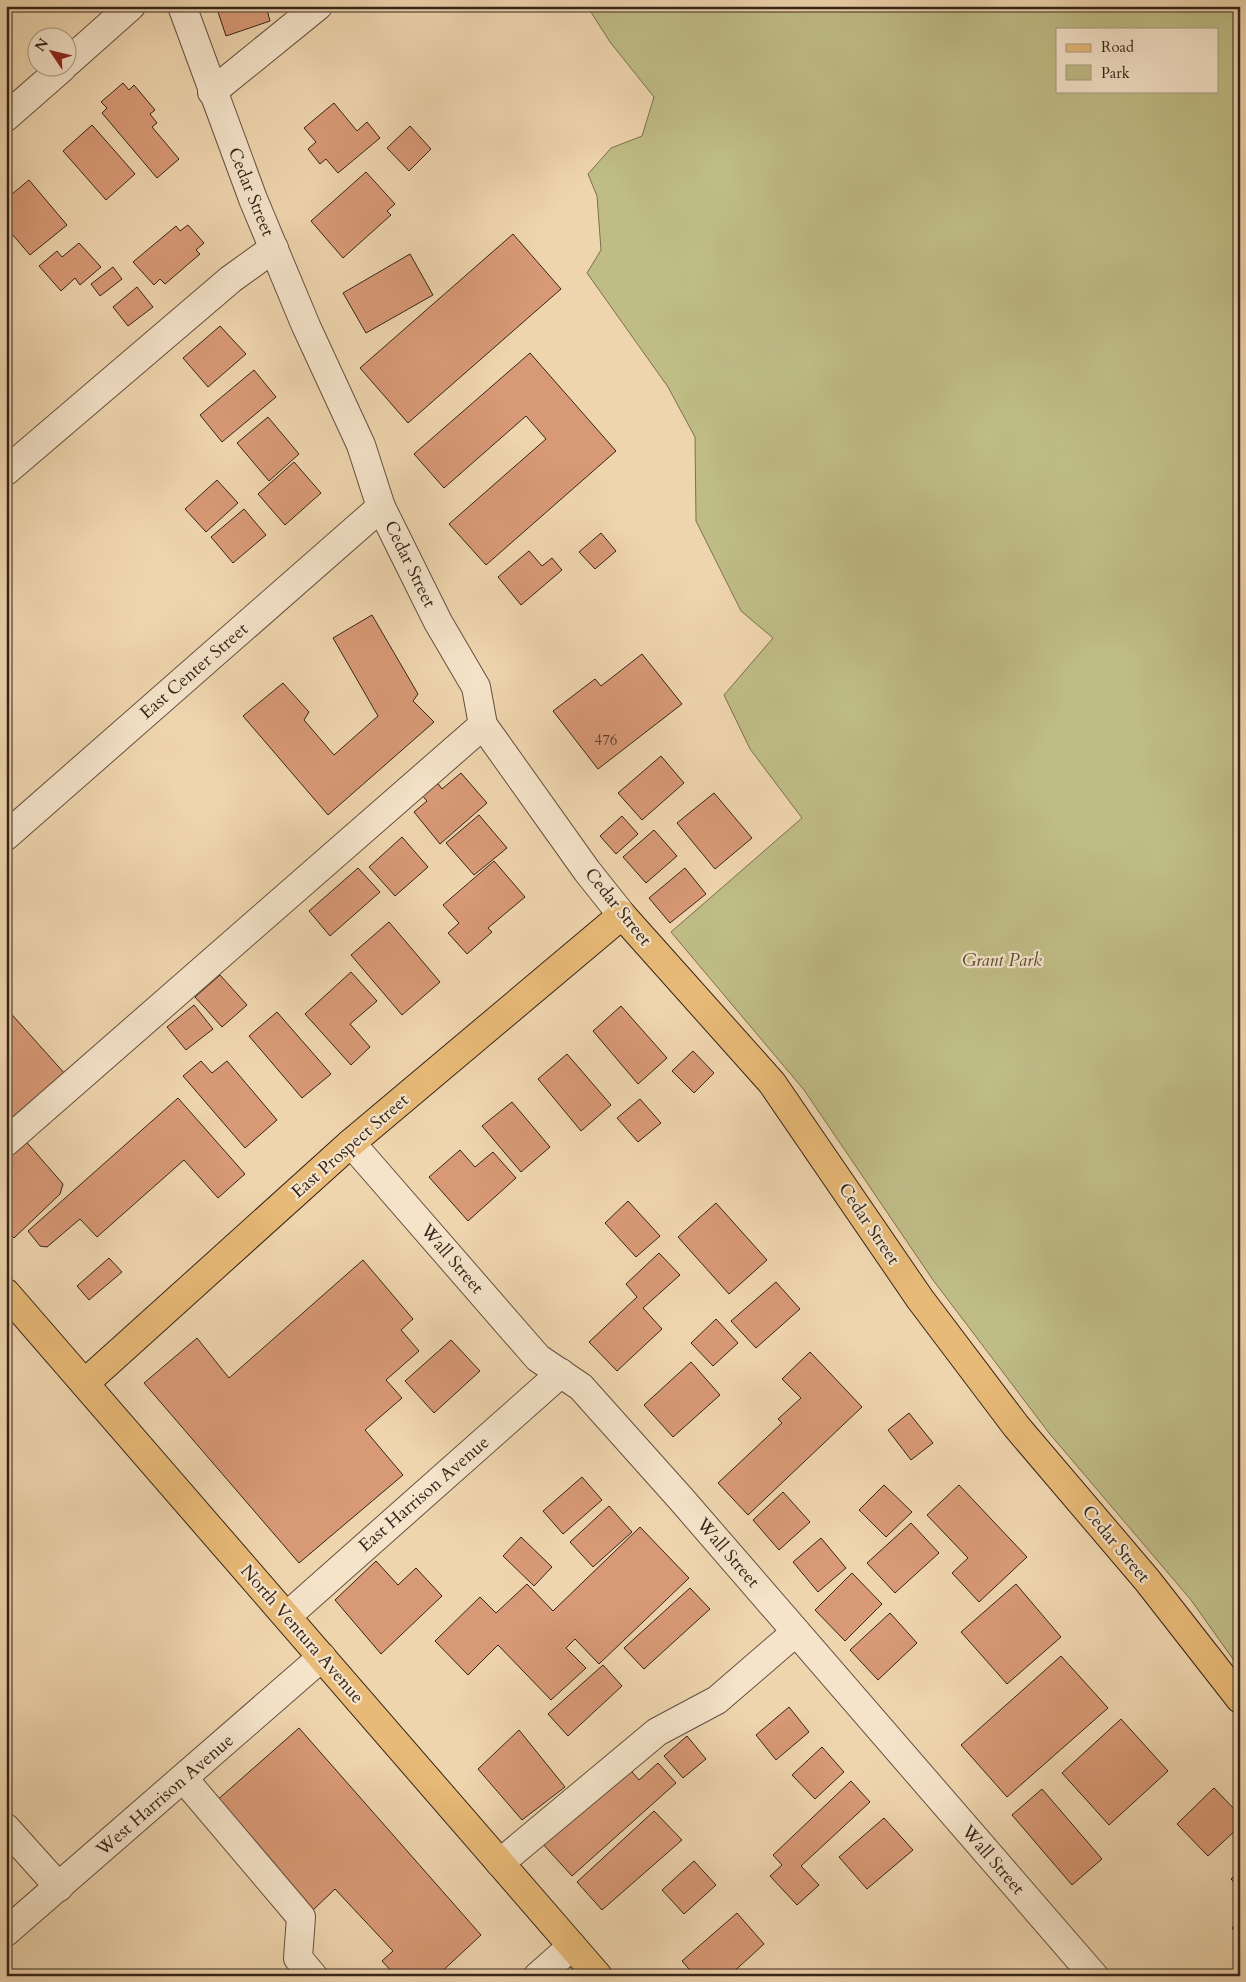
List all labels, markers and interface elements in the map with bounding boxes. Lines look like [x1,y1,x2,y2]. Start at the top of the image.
north arrow [28,28,78,78]
legend [1056,28,1218,92]
text: N [30,34,53,55]
text: Road [1101,37,1134,57]
text: Park [1101,63,1130,83]
street label: Cedar Street [222,144,280,241]
street label: Cedar Street [378,516,442,612]
street label: East Center Street [134,617,254,725]
house number: 476 [594,730,618,750]
street label: Cedar Street [579,863,657,952]
park label: Grant Park [962,948,1042,973]
street label: East Prospect Street [286,1088,414,1204]
street label: Cedar Street [832,1178,906,1270]
street label: Wall Street [414,1218,490,1299]
street label: East Harrison Avenue [353,1430,495,1558]
street label: Cedar Street [1076,1500,1156,1588]
street label: Wall Street [690,1512,766,1593]
street label: North Ventura Avenue [235,1559,369,1709]
street label: West Harrison Avenue [90,1728,239,1862]
street label: Wall Street [955,1819,1031,1900]

